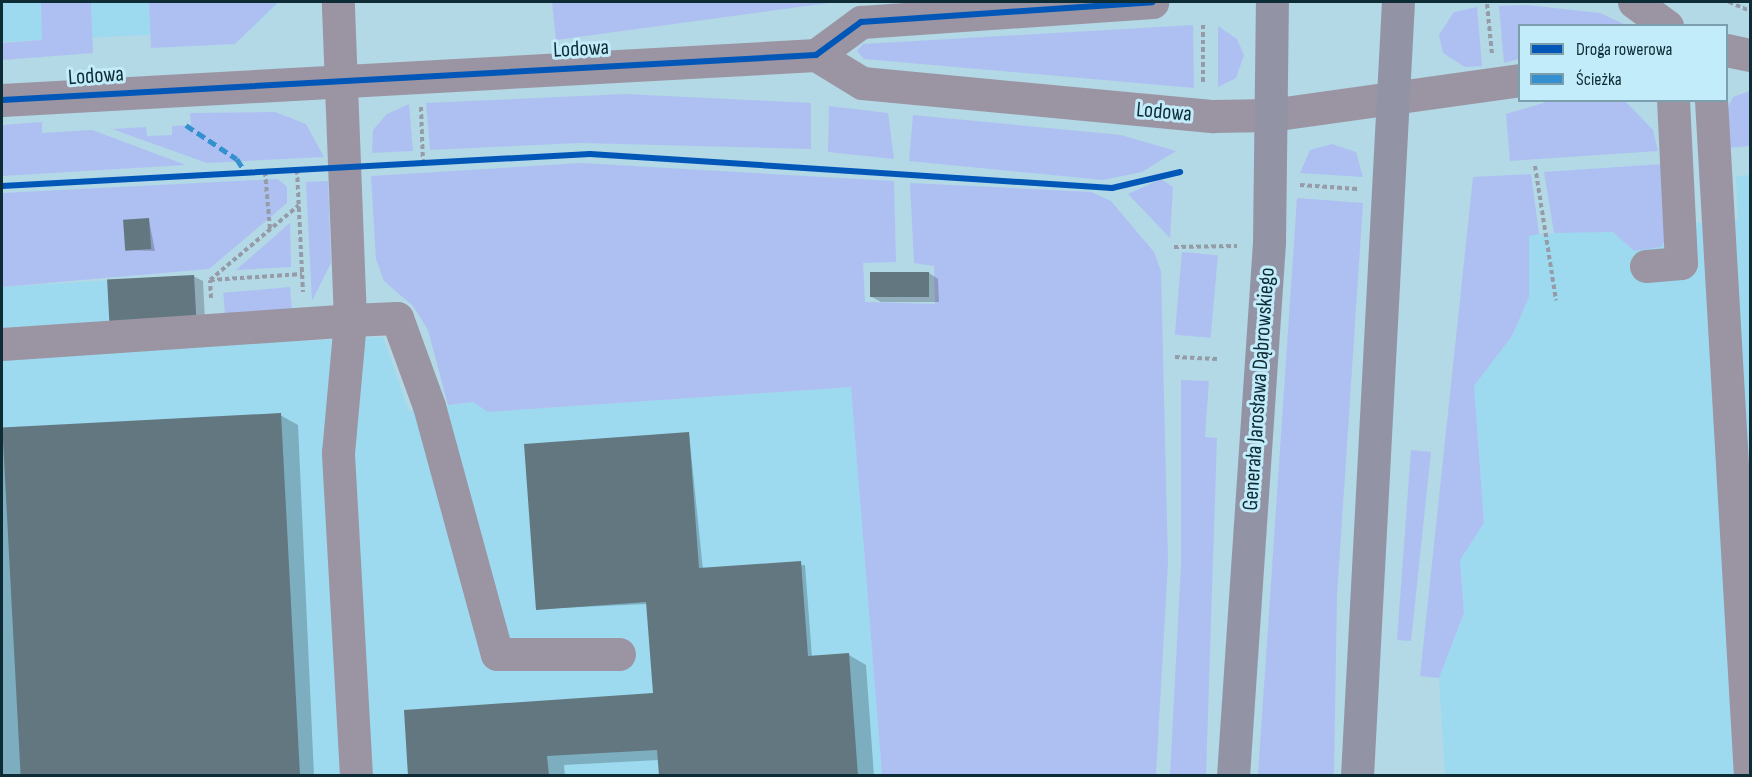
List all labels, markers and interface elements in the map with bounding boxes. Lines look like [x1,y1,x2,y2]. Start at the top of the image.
legend [1518,24,1728,102]
street label: Lodowa [552,34,610,64]
text: Droga rowerowa [1576,39,1673,60]
street label: Lodowa [67,61,125,91]
text: Ścieżka [1576,69,1622,90]
street label: Lodowa [1135,96,1193,128]
street label: Generała Jarosława Dąbrowskiego [1237,266,1281,512]

